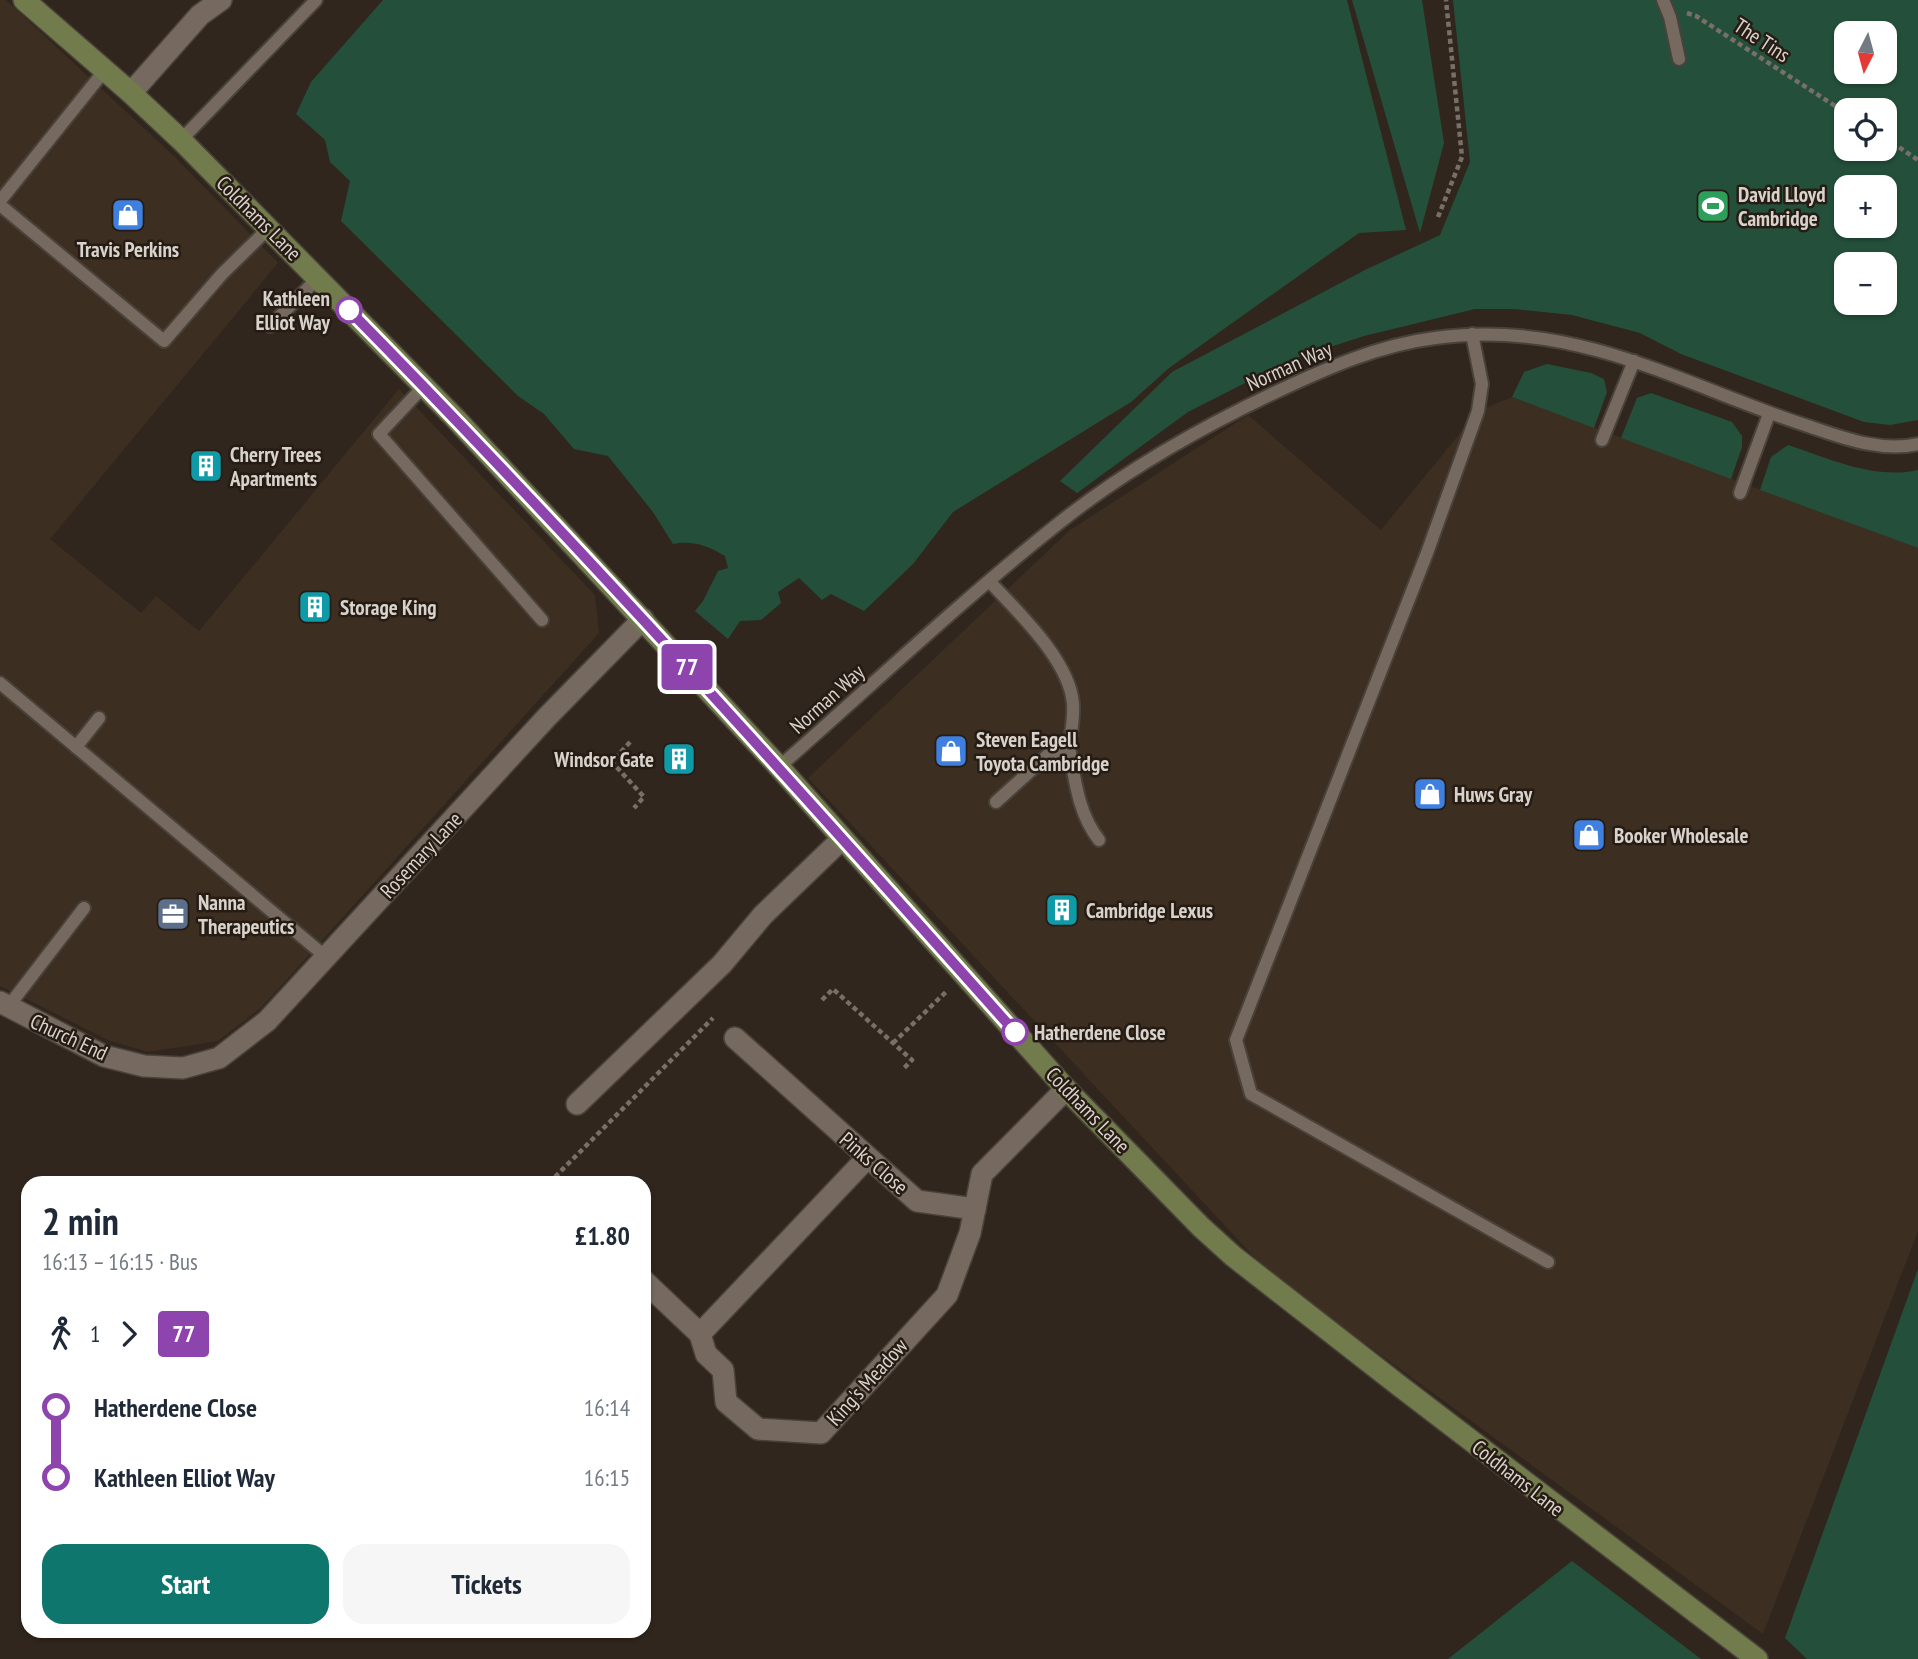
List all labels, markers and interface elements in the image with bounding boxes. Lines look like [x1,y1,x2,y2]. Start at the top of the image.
street label: The Tins [1729,12,1795,68]
north arrow [1834,21,1897,84]
map controls [1834,21,1897,315]
button: locate [1834,98,1897,161]
street label: Coldhams Lane [211,170,307,266]
button: + [1834,175,1897,238]
place label: David Lloyd Cambridge [1738,181,1826,232]
sports icon: David Lloyd Cambridge [1694,187,1732,225]
shop icon: Travis Perkins [109,196,147,234]
place label: Travis Perkins [77,236,179,263]
button: − [1834,252,1897,315]
place label: Kathleen Elliot Way [255,285,331,336]
marker: Kathleen Elliot Way [336,297,362,323]
street label: Norman Way [1242,335,1336,397]
place label: Cherry Trees Apartments [229,441,321,492]
building icon: Cherry Trees Apartments [187,447,225,485]
building icon: Storage King [296,588,334,626]
place label: Storage King [340,594,436,621]
line badge: 77 [656,644,718,690]
text: 77 [676,651,698,682]
street label: Norman Way [784,658,870,740]
place label: Steven Eagell Toyota Cambridge [976,726,1109,777]
shop icon: Steven Eagell Toyota Cambridge [932,732,970,770]
building icon: Windsor Gate [660,740,698,778]
place label: Windsor Gate [553,746,654,773]
shop icon: Huws Gray [1411,775,1449,813]
place label: Huws Gray [1454,781,1533,808]
street label: Rosemary Lane [374,806,468,904]
shop icon: Booker Wholesale [1570,816,1608,854]
place label: Booker Wholesale [1614,822,1748,849]
place label: Nanna Therapeutics [198,889,294,940]
building icon: Cambridge Lexus [1043,891,1081,929]
office icon: Nanna Therapeutics [154,895,192,933]
place label: Cambridge Lexus [1086,897,1213,924]
street label: Church End [26,1007,112,1067]
marker: Hatherdene Close [1002,1019,1028,1045]
place label: Hatherdene Close [1034,1019,1166,1046]
street label: Coldhams Lane [1040,1061,1136,1159]
street label: Pinks Close [834,1126,914,1200]
text: 2 min [42,1196,119,1245]
text: £1.80 [575,1219,630,1252]
text: 16:13 – 16:15 · Bus [42,1247,198,1276]
icon: walk [42,1315,80,1353]
icon: forward [110,1315,148,1353]
text: 77 [172,1318,195,1349]
text: 1 [90,1319,100,1348]
street label: King's Meadow [821,1332,914,1431]
text: Hatherdene Close [94,1391,257,1424]
text: 16:14 [584,1393,630,1422]
street label: Coldhams Lane [1466,1434,1570,1522]
text: Kathleen Elliot Way [94,1461,275,1494]
text: 16:15 [584,1463,630,1492]
button: Start [42,1544,329,1624]
button: Tickets [343,1544,630,1624]

